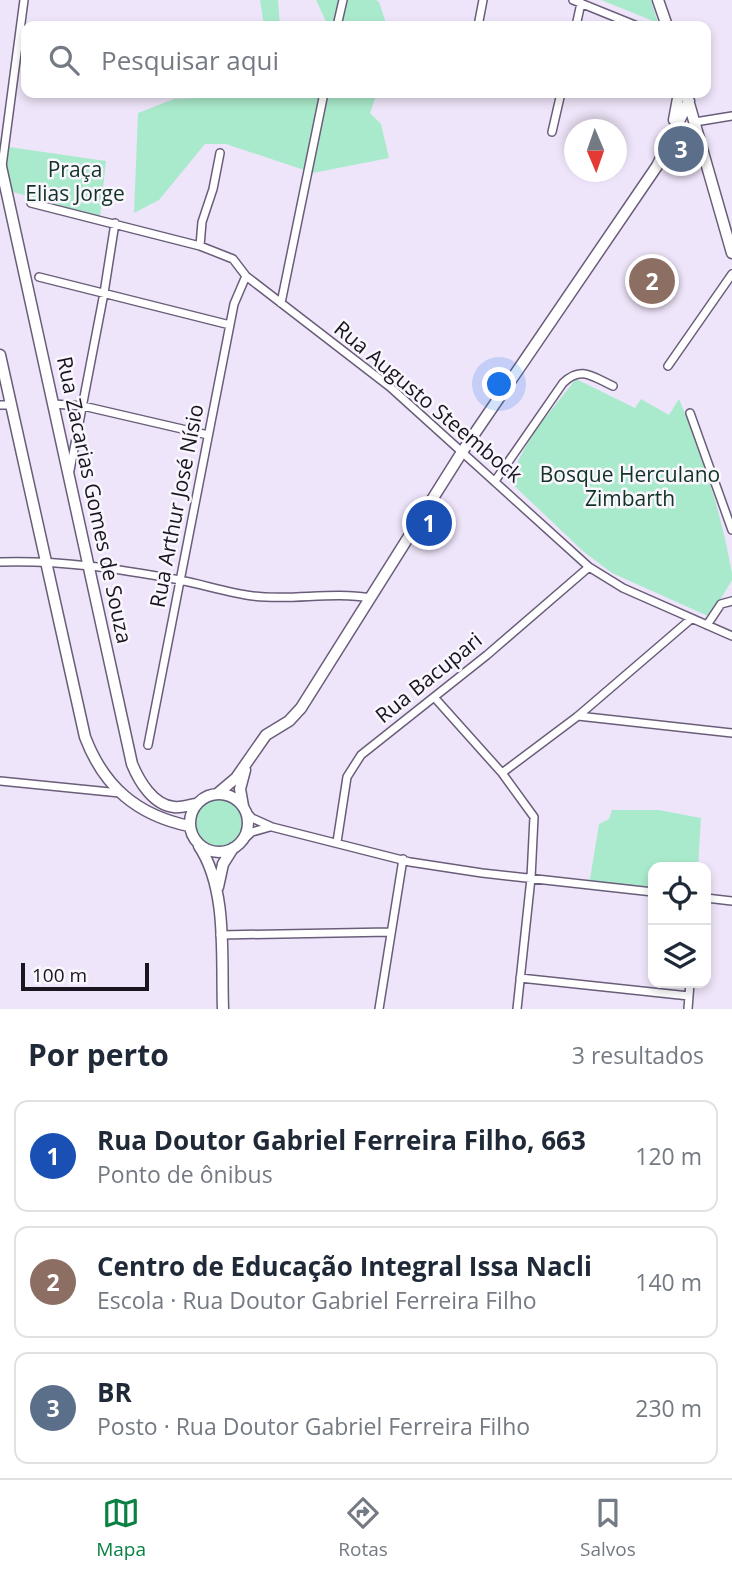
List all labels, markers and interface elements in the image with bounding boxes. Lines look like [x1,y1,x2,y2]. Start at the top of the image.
search box [21,21,711,98]
icon: search [45,41,83,79]
text: Pesquisar aqui [101,42,279,78]
north arrow [564,119,627,182]
pin: 3 [658,123,704,175]
park label: Praça Elias Jorge [25,155,125,207]
pin: 2 [629,255,675,307]
street label: Rua Augusto Steembock [329,314,529,488]
street label: Rua Zacarias Gomes de Souza [51,354,139,646]
your location [482,367,516,401]
street label: Rua Arthur José Nísio [143,402,209,610]
park label: Bosque Herculano Zimbarth [540,460,720,512]
pin: 1 [406,497,452,549]
street label: Rua Bacupari [369,626,488,729]
map controls [648,862,711,988]
button: locate [648,862,711,925]
button: layers [648,925,711,988]
scale bar [21,960,149,992]
text: 100 m [32,962,87,988]
text: Por perto [28,1034,169,1075]
text: 3 resultados [572,1039,704,1071]
text: Rua Doutor Gabriel Ferreira Filho, 663 [97,1122,586,1158]
text: 1 [46,1140,60,1172]
text: 120 m [635,1140,702,1172]
text: Ponto de ônibus [97,1158,273,1190]
text: Centro de Educação Integral Issa Nacli [97,1248,592,1284]
text: 2 [46,1266,60,1298]
text: 140 m [635,1266,702,1298]
text: Escola · Rua Doutor Gabriel Ferreira Filho [97,1284,537,1316]
text: BR [97,1374,132,1410]
text: 3 [46,1392,60,1424]
text: 230 m [635,1392,702,1424]
text: Posto · Rua Doutor Gabriel Ferreira Filho [97,1410,530,1442]
tab: Mapa [96,1494,146,1562]
tab: Rotas [338,1494,388,1562]
tab: Salvos [580,1494,636,1562]

